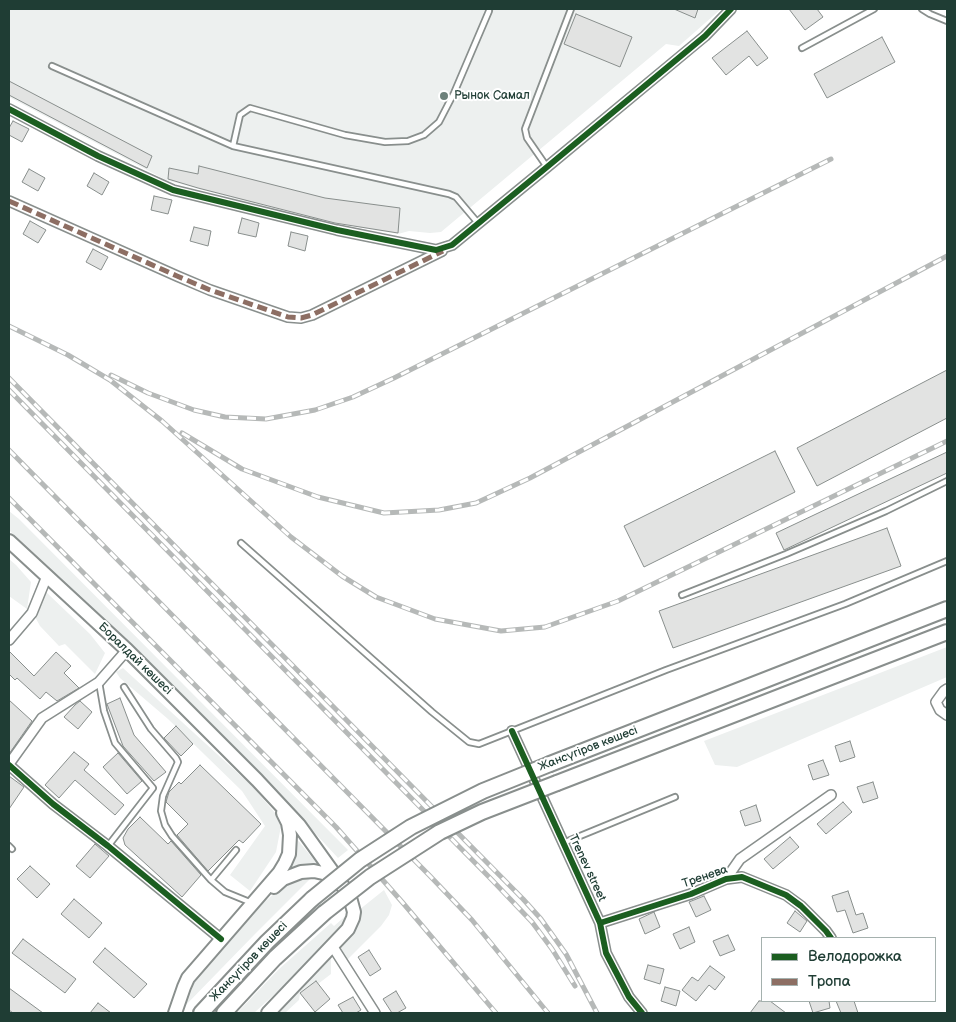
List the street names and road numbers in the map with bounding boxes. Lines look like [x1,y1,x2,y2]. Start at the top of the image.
street label: Боралдай көшесі [95,620,175,698]
street label: Жансүгіров көшесі [536,723,640,775]
street label: Trenev street [565,832,609,904]
street label: Тренева [680,862,730,892]
street label: Жансүгіров көшесі [207,919,291,1005]

